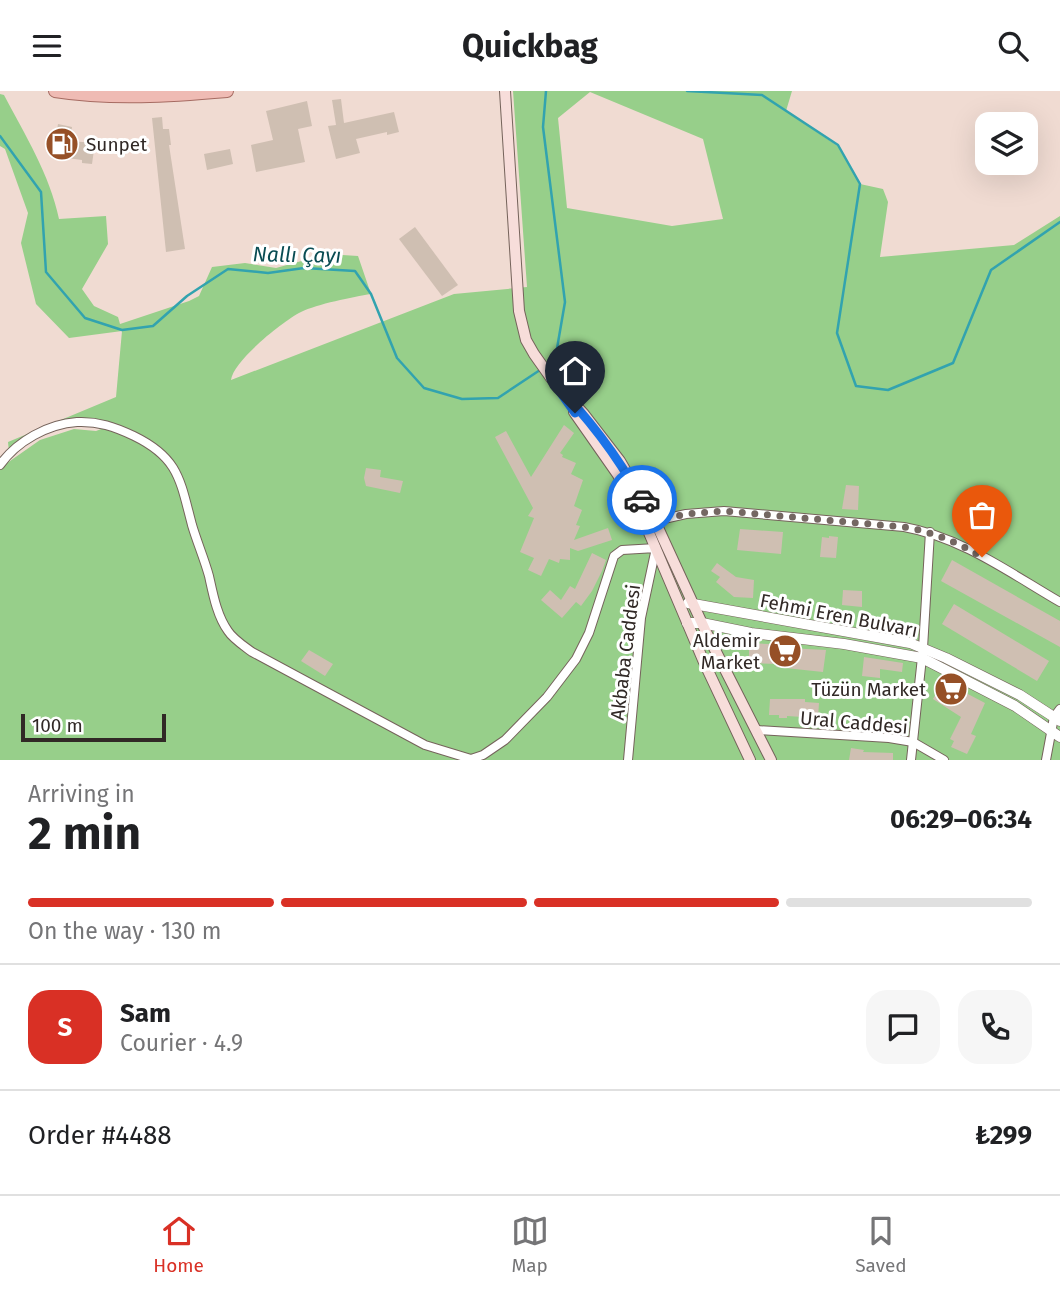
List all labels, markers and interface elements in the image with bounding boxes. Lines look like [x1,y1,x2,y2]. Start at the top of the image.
icon: menu [28,27,66,65]
text: Quickbag [462,27,598,65]
icon: search [994,27,1032,65]
map controls [975,112,1038,175]
button: layers [975,112,1038,175]
fuel station icon: Sunpet [43,125,81,163]
place label: Sunpet [86,133,147,156]
water label: Nallı Çayı [252,241,342,269]
pin [545,341,605,413]
icon: home [556,352,594,390]
courier [607,465,677,535]
icon: car [623,481,661,519]
pin [952,485,1012,557]
icon: bag [963,496,1001,534]
street label: Akbaba Caddesi [606,583,645,721]
street label: Fehmi Eren Bulvarı [758,589,920,642]
place label: Aldemir Market [693,629,761,674]
supermarket icon: Aldemir Market [766,632,804,670]
supermarket icon: Tüzün Market [932,670,970,708]
place label: Tüzün Market [811,678,926,701]
street label: Ural Caddesi [799,706,909,739]
scale bar [21,711,166,743]
text: 100 m [32,714,83,737]
text: Arriving in [28,780,135,808]
text: 06:29–06:34 [890,804,1032,835]
text: 2 min [28,806,141,861]
text: On the way · 130 m [28,917,221,945]
button: chat [866,990,940,1064]
button: phone [958,990,1032,1064]
text: Sam [120,998,171,1029]
text: S [58,1012,72,1043]
text: Courier · 4.9 [120,1029,243,1057]
text: Order #4488 [28,1120,172,1151]
text: ₺299 [975,1120,1032,1151]
tab: Home [153,1212,204,1277]
tab: Map [511,1212,549,1277]
tab: Saved [855,1212,907,1277]

